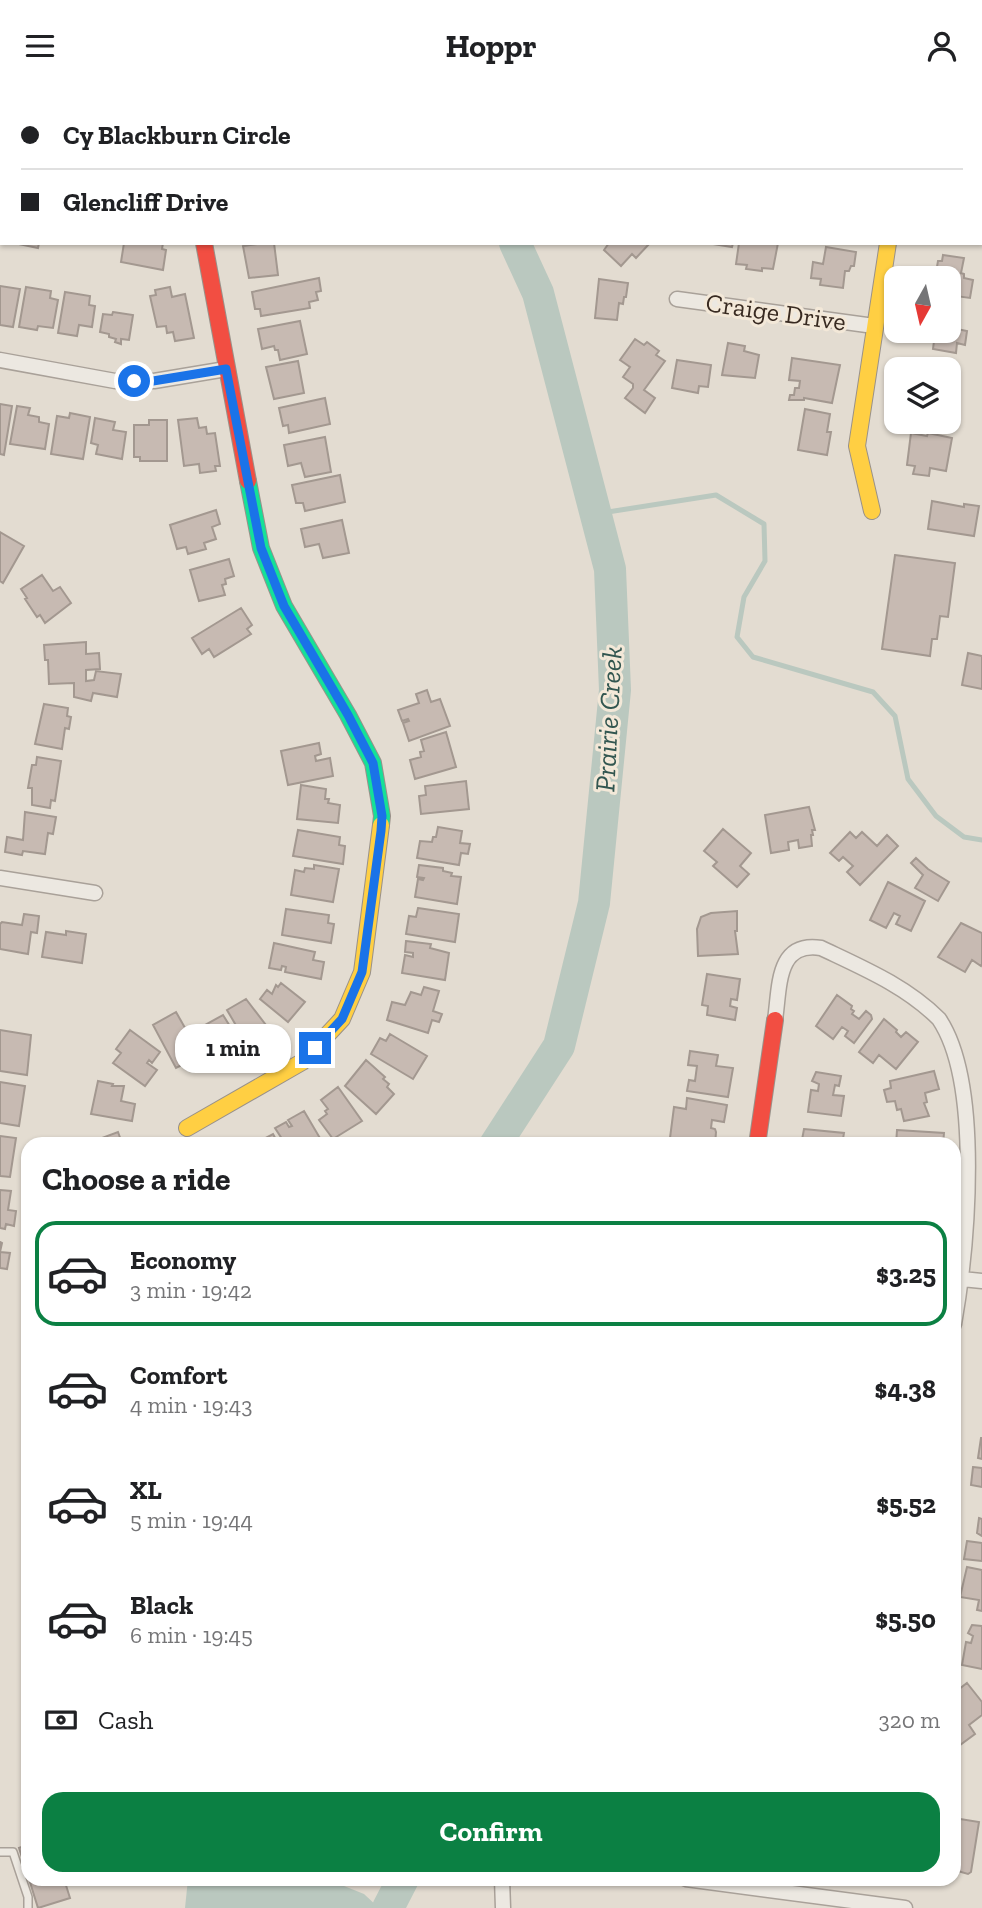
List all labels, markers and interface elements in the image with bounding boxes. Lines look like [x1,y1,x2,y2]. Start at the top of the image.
icon: menu [21,27,59,65]
text: Hoppr [445,27,537,65]
icon: person [923,27,961,65]
text: Cy Blackburn Circle [63,119,291,151]
text: Glencliff Drive [63,186,228,218]
north arrow [884,266,961,343]
map controls [884,266,961,434]
street label: Craige Drive [704,286,848,338]
button: layers [884,357,961,434]
route start [118,365,150,397]
water label: Prairie Creek [588,645,629,793]
callout: 1 min [175,1023,290,1073]
route end [299,1032,331,1064]
text: 1 min [206,1034,260,1062]
text: Choose a ride [42,1160,230,1198]
icon: car [46,1242,109,1305]
text: Economy [130,1244,236,1276]
text: $3.25 [876,1258,936,1290]
text: 3 min · 19:42 [130,1276,252,1304]
icon: car [46,1357,109,1420]
text: Comfort [130,1359,227,1391]
text: $4.38 [875,1373,936,1405]
text: 4 min · 19:43 [130,1391,252,1419]
icon: car [46,1472,109,1535]
text: XL [130,1474,162,1506]
text: $5.52 [876,1488,936,1520]
text: 5 min · 19:44 [130,1506,253,1534]
icon: car [46,1587,109,1650]
text: Black [130,1589,193,1621]
text: $5.50 [875,1603,936,1635]
text: 6 min · 19:45 [130,1621,253,1649]
icon: cash [42,1701,80,1739]
text: Cash [98,1704,153,1736]
text: 320 m [879,1706,940,1734]
button: Confirm [42,1792,940,1872]

